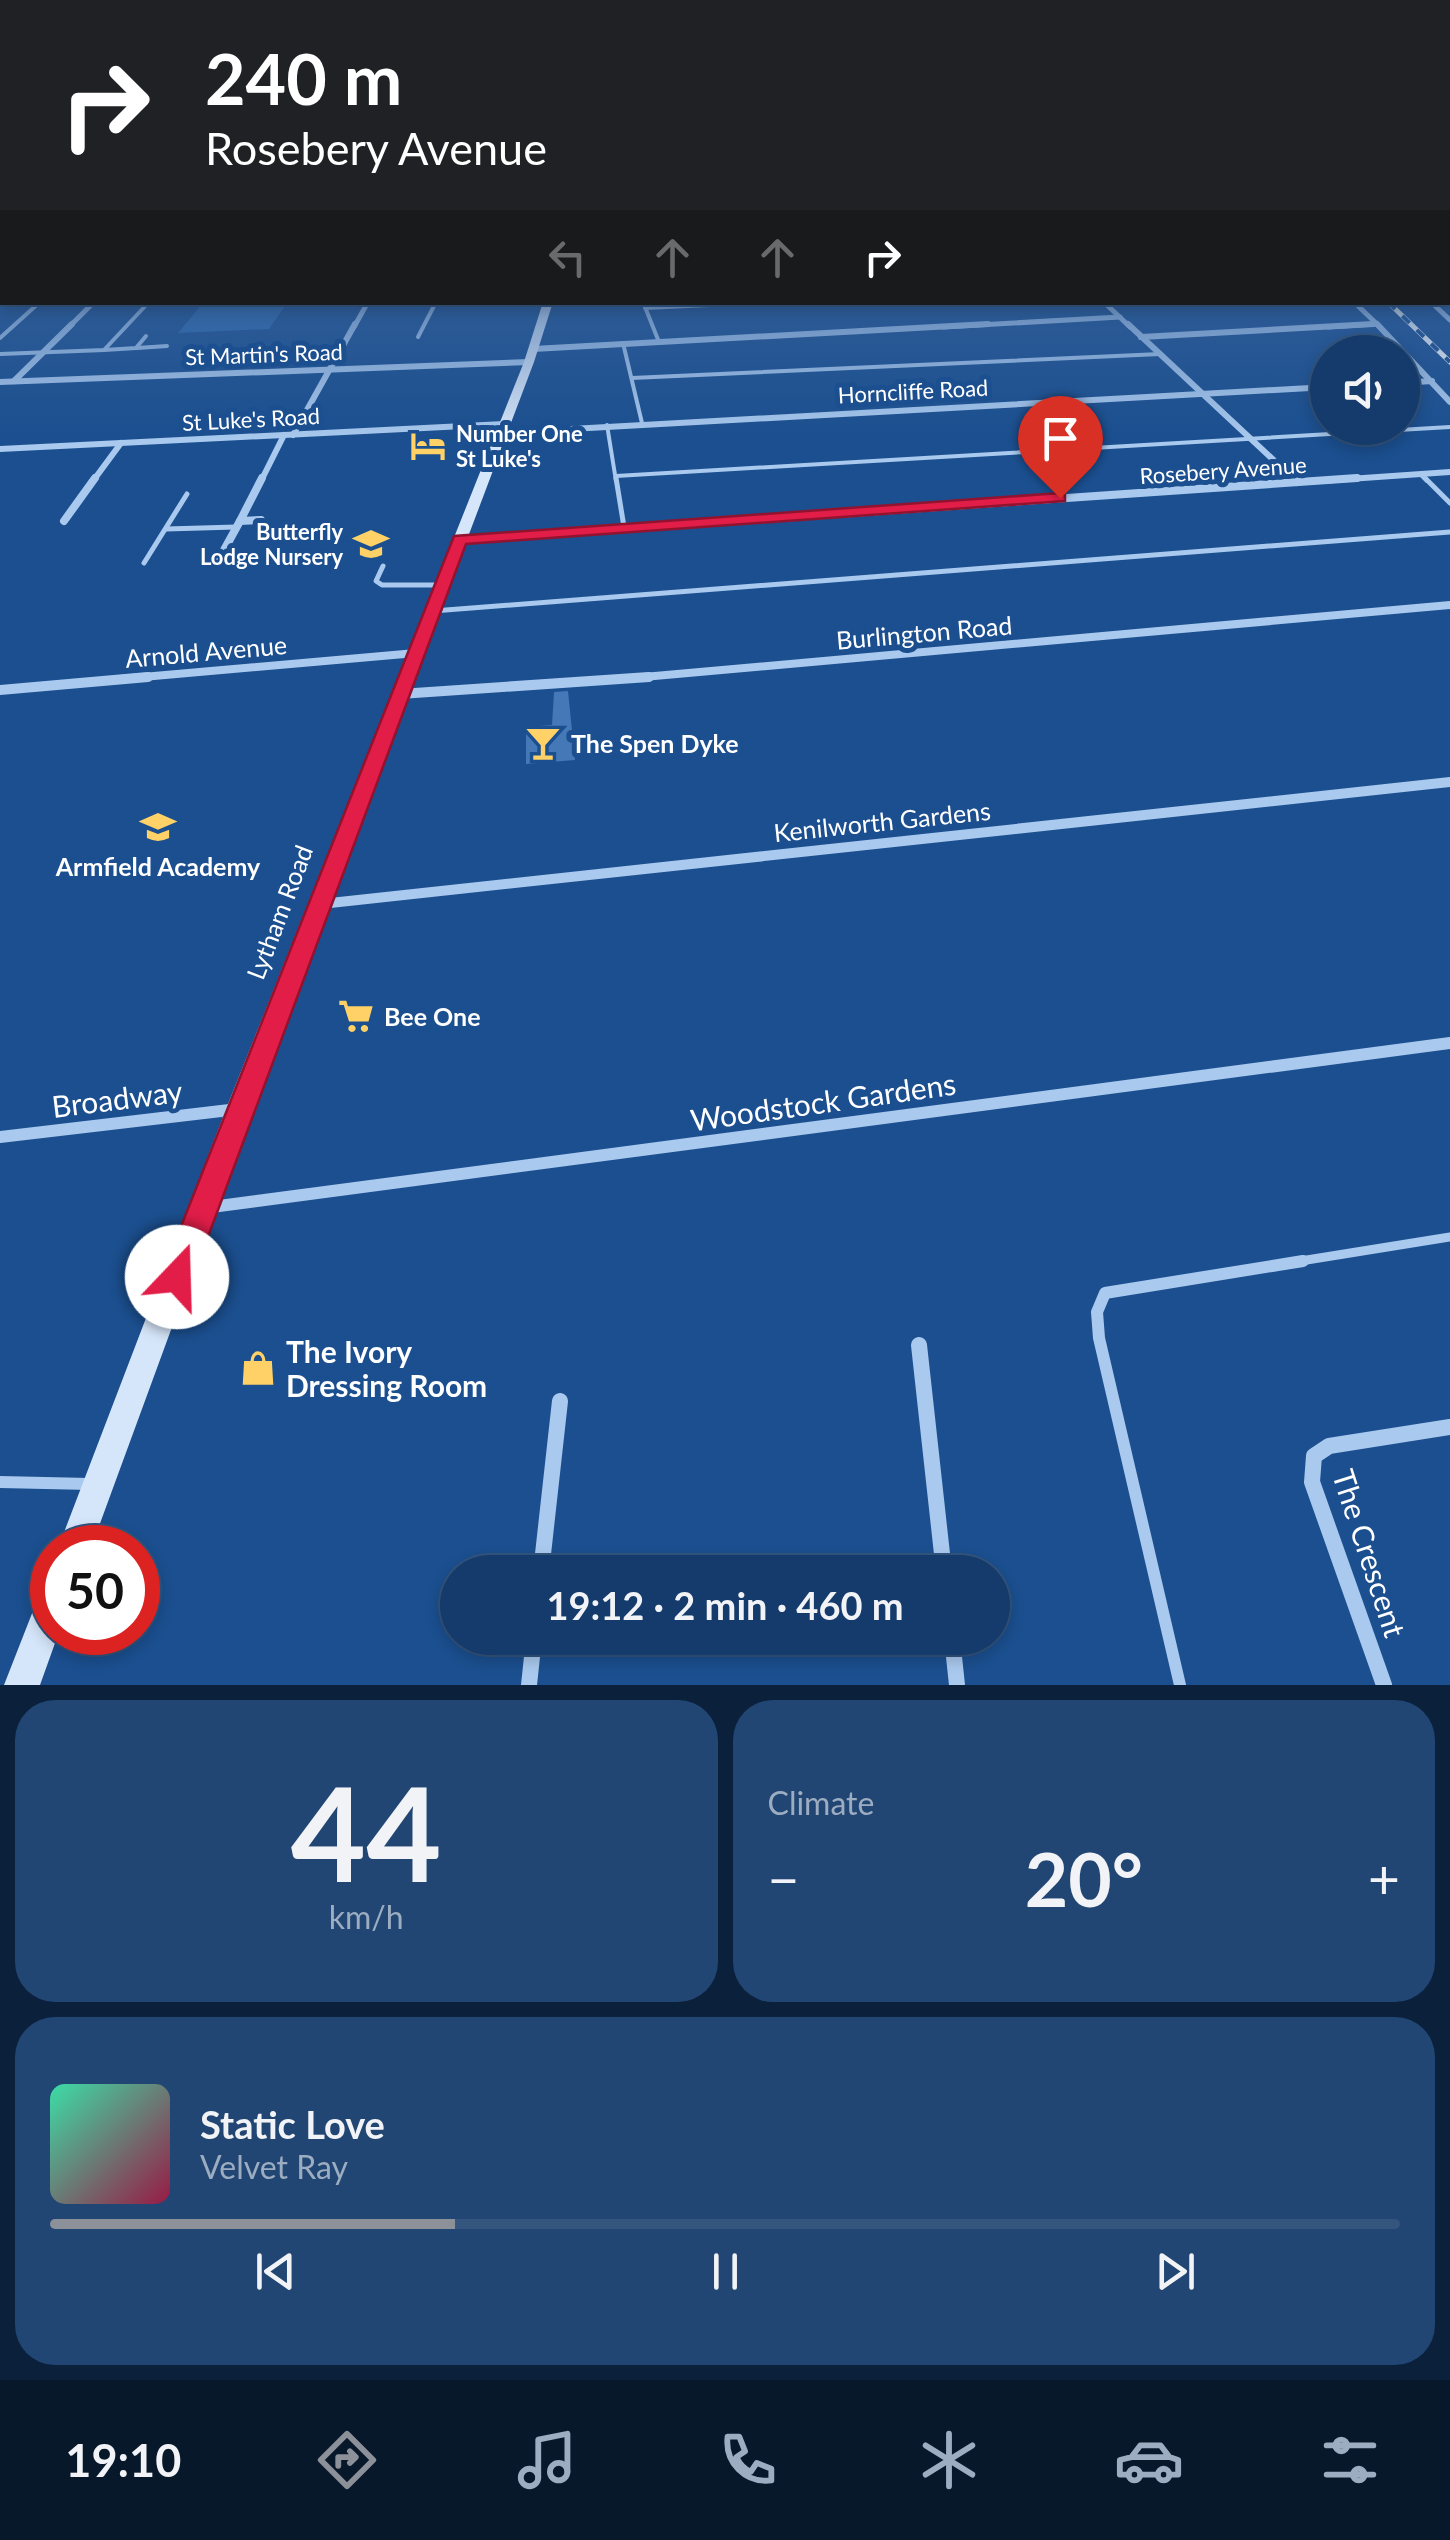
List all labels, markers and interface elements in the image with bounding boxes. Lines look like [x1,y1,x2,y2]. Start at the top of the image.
text: 240 m [205,36,402,120]
icon: right [40,40,170,170]
text: Rosebery Avenue [205,121,547,175]
icon: left [540,230,595,285]
icon: ahead [645,230,700,285]
icon: ahead [750,230,805,285]
icon: right [855,230,910,285]
map controls [1310,335,1420,445]
button: sound [1310,335,1420,445]
street label: St Martin's Road [185,338,343,370]
street label: Horncliffe Road [837,374,989,408]
pin [1018,396,1103,499]
street label: St Luke's Road [181,402,321,436]
icon: arrive [1033,411,1088,466]
place label: Number One St Luke's [456,420,583,472]
hotel icon: Number One St Luke's [409,427,447,465]
street label: Rosebery Avenue [1139,451,1307,489]
place label: Butterfly Lodge Nursery [200,518,343,570]
school or university icon: Butterfly Lodge Nursery [352,525,390,563]
street label: Burlington Road [835,609,1013,655]
street label: Arnold Avenue [124,629,288,673]
bar icon: The Spen Dyke [524,724,562,762]
place label: The Spen Dyke [571,728,739,758]
street label: Kenilworth Gardens [772,795,992,847]
school or university icon: Armfield Academy [139,808,177,846]
street label: Lytham Road [240,841,318,983]
place label: Armfield Academy [55,851,261,881]
supermarket icon: Bee One [337,997,375,1035]
place label: Bee One [384,1001,481,1031]
street label: Woodstock Gardens [688,1065,958,1137]
street label: Broadway [50,1072,185,1124]
position arrow [125,1225,229,1329]
place label: The Ivory Dressing Room [286,1333,487,1403]
shop icon: The Ivory Dressing Room [239,1349,277,1387]
street label: The Crescent [1326,1465,1414,1642]
speed limit sign: 50 [30,1525,160,1655]
text: 19:12 · 2 min · 460 m [546,1582,904,1628]
text: 44 [291,1754,442,1910]
text: Climate [768,1783,874,1822]
text: 20° [1025,1833,1143,1923]
text: − [768,1845,799,1911]
text: + [1368,1845,1400,1911]
text: km/h [329,1897,404,1936]
text: Static Love [200,2101,385,2147]
text: Velvet Ray [200,2147,348,2186]
icon: previous [248,2244,303,2299]
icon: pause [698,2244,753,2299]
icon: next [1148,2244,1203,2299]
icon: directions [312,2425,382,2495]
icon: music [512,2425,582,2495]
icon: phone [713,2425,783,2495]
icon: climate [914,2425,984,2495]
icon: car [1114,2425,1184,2495]
icon: filters [1315,2425,1385,2495]
text: 19:10 [65,2433,181,2487]

